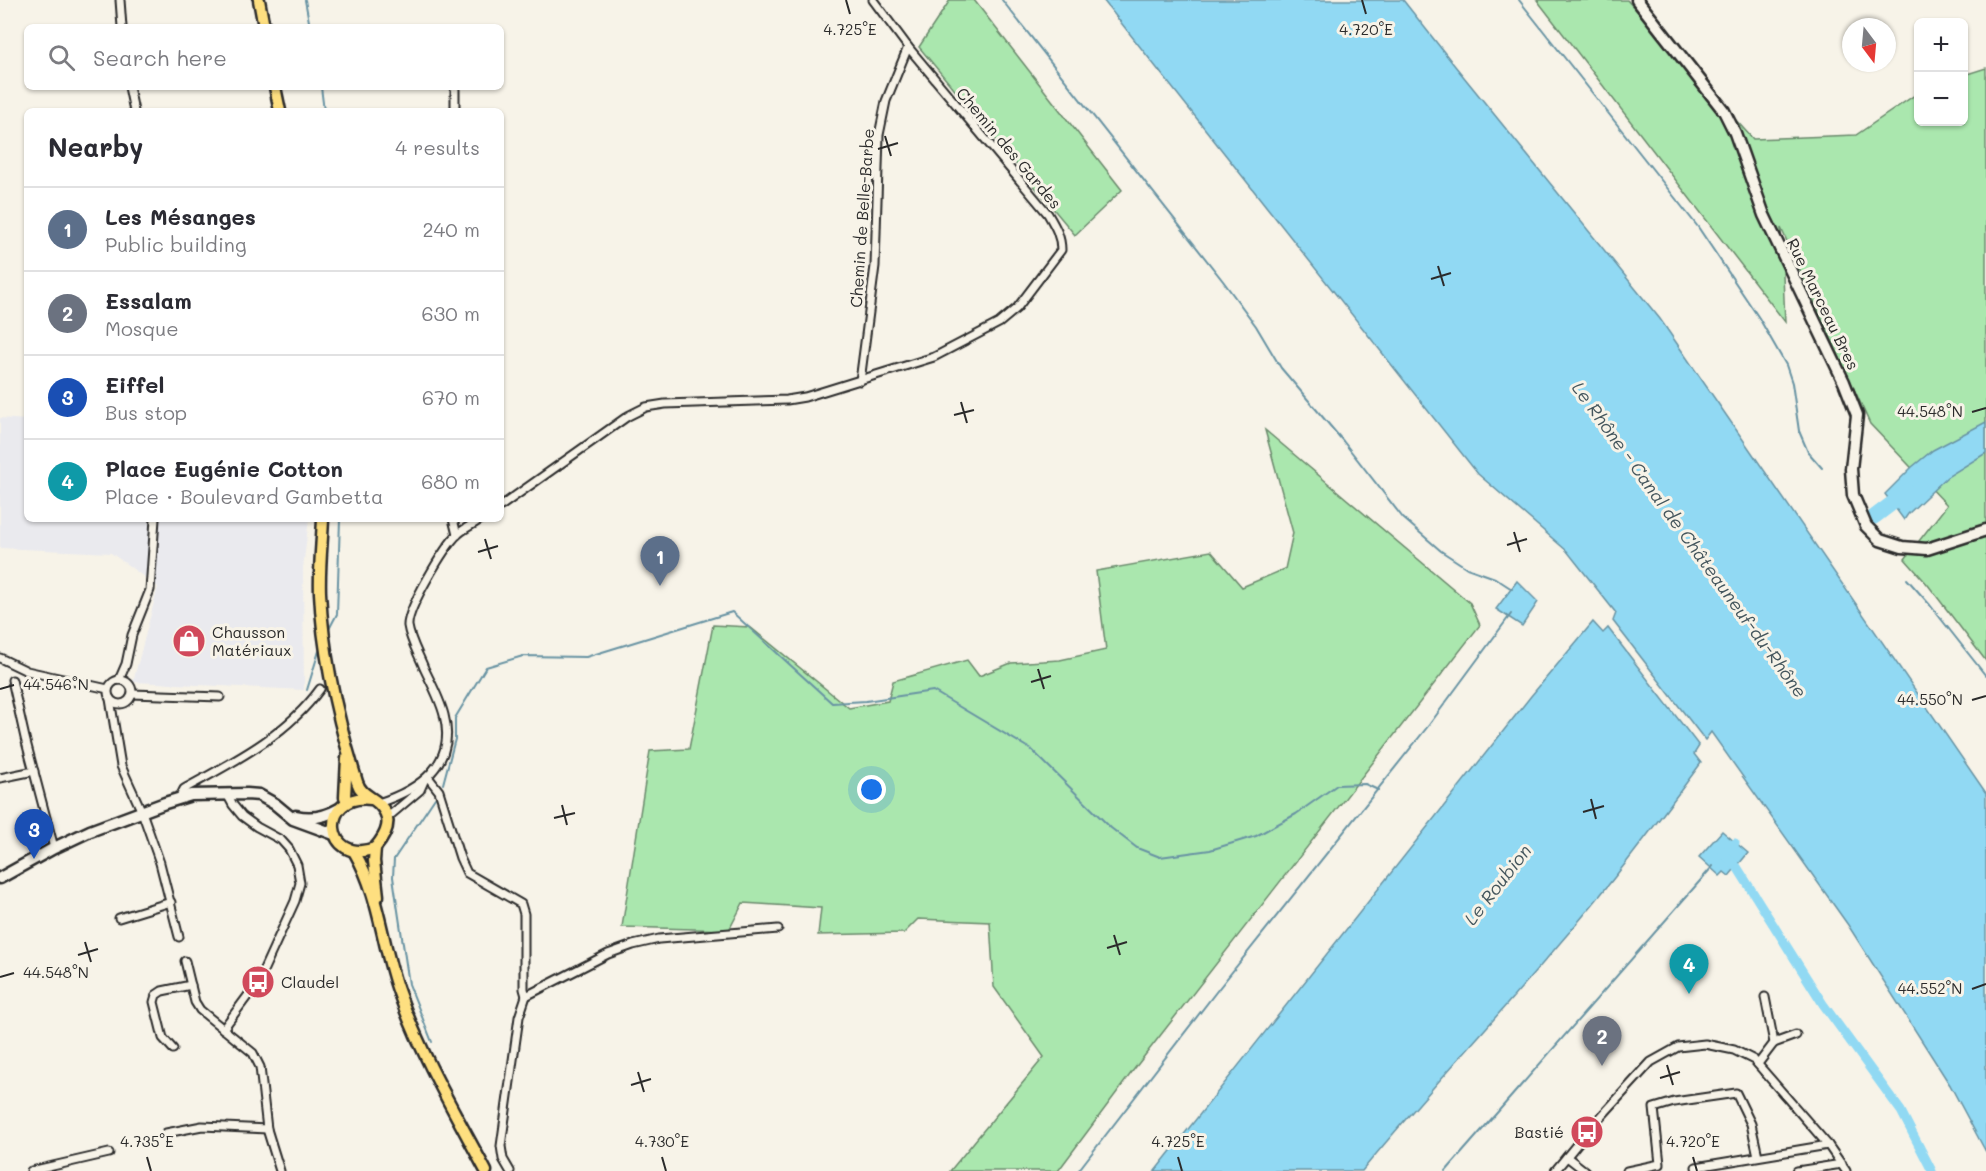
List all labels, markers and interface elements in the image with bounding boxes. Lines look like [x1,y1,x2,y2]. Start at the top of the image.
north arrow [1842,18,1896,72]
map controls [1914,18,1968,126]
button: + [1914,18,1968,72]
text: 4.725°E [823,19,877,39]
text: 4.720°E [1339,19,1393,39]
search box [24,24,504,90]
icon: search [45,41,78,74]
text: Search here [93,43,227,72]
button: − [1914,72,1968,126]
street label: Chemin des Gardes [952,82,1066,213]
street label: Chemin de Belle-Barbe [845,128,878,308]
text: Nearby [48,130,143,164]
text: 4 results [395,134,480,160]
text: Les Mésanges [105,202,256,231]
text: 1 [63,216,72,242]
text: 240 m [422,216,480,242]
text: Public building [105,231,247,257]
street label: Rue Marceau Bres [1783,235,1864,373]
text: Essalam [105,286,192,315]
text: 2 [62,300,73,326]
text: 630 m [422,300,480,326]
text: Mosque [105,315,179,341]
text: Eiffel [105,370,164,399]
water label: Le Rhône - Canal de Châteauneuf-du-Rhône [1567,377,1813,702]
text: 3 [62,384,74,410]
text: 670 m [422,384,480,410]
text: Bus stop [105,399,187,425]
text: 44.548°N [1897,401,1963,421]
text: Place Eugénie Cotton [105,454,343,483]
text: 4 [61,468,74,494]
text: 680 m [421,468,480,494]
text: Place · Boulevard Gambetta [105,483,384,509]
pin: 1 [640,536,680,586]
place label: Chausson Matériaux [212,621,291,660]
shop icon: Chausson Matériaux [171,623,207,659]
text: 44.546°N [23,674,89,694]
text: 44.550°N [1897,689,1963,709]
your location [857,775,886,804]
pin: 3 [15,810,54,859]
water label: Le Roubion [1458,839,1536,930]
pin: 4 [1670,944,1708,994]
text: 44.548°N [23,962,89,982]
bus stop icon: Claudel [240,964,276,1000]
place label: Claudel [281,971,339,992]
text: 44.552°N [1898,978,1962,998]
pin: 2 [1582,1016,1622,1066]
bus stop icon: Bastié [1569,1114,1605,1150]
place label: Bastié [1514,1121,1564,1142]
text: 4.735°E [120,1131,174,1151]
text: 4.730°E [635,1131,689,1151]
text: 4.725°E [1151,1131,1205,1151]
text: 4.720°E [1666,1131,1720,1151]

